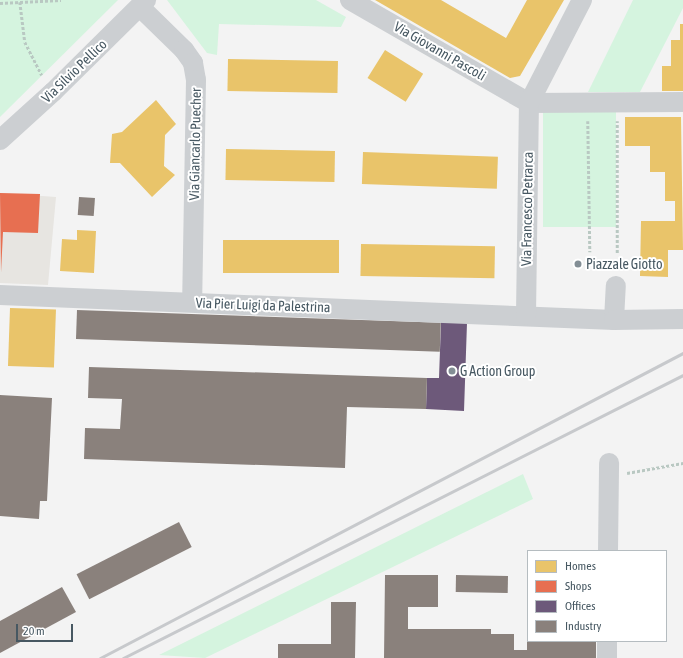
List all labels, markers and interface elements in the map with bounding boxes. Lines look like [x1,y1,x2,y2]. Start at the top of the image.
street label: Via Giovanni Pascoli [391,18,489,84]
street label: Via Silvio Pellico [38,36,110,106]
street label: Via Giancarlo Puecher [186,88,204,200]
street label: Via Francesco Petrarca [518,152,536,266]
place label: Piazzale Giotto [586,256,662,272]
marker: Piazzale Giotto [573,259,583,269]
street label: Via Pier Luigi da Palestrina [195,294,331,316]
place label: G Action Group [460,363,535,379]
marker: G Action Group [447,366,457,376]
legend [527,550,667,642]
text: Homes [565,559,596,573]
text: Shops [565,579,591,593]
text: Offices [565,599,595,613]
scale bar [18,616,75,642]
text: Industry [565,619,602,633]
text: 20 m [23,624,45,638]

